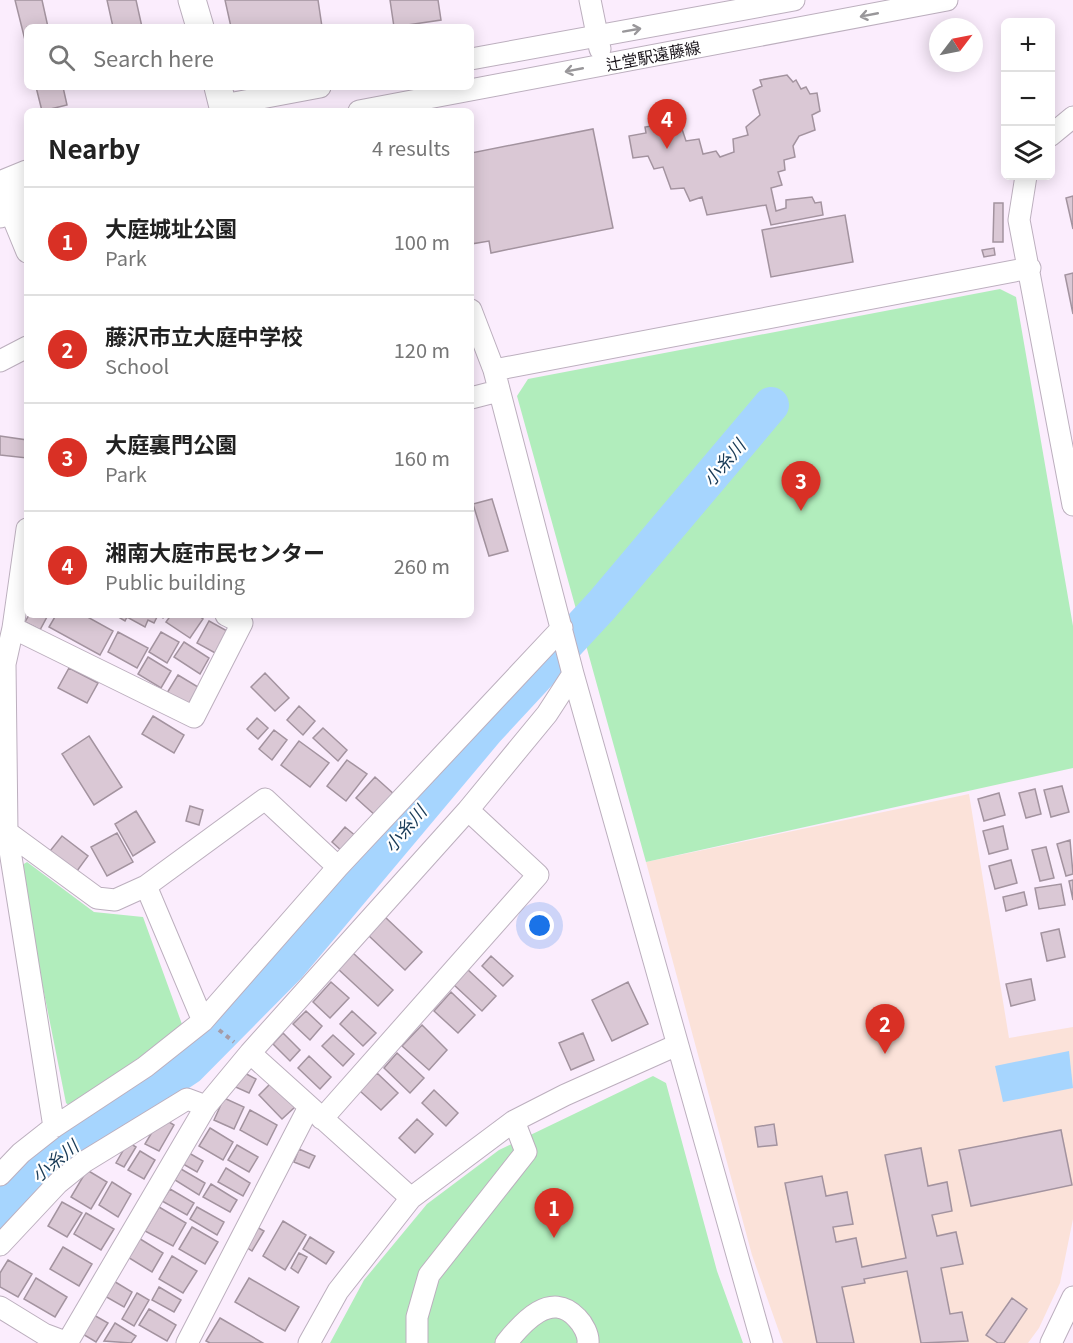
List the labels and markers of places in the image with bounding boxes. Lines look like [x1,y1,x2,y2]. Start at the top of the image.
pin: 4 [648,100,686,149]
pin: 3 [782,462,820,511]
pin: 2 [866,1004,904,1054]
pin: 1 [534,1188,574,1238]

